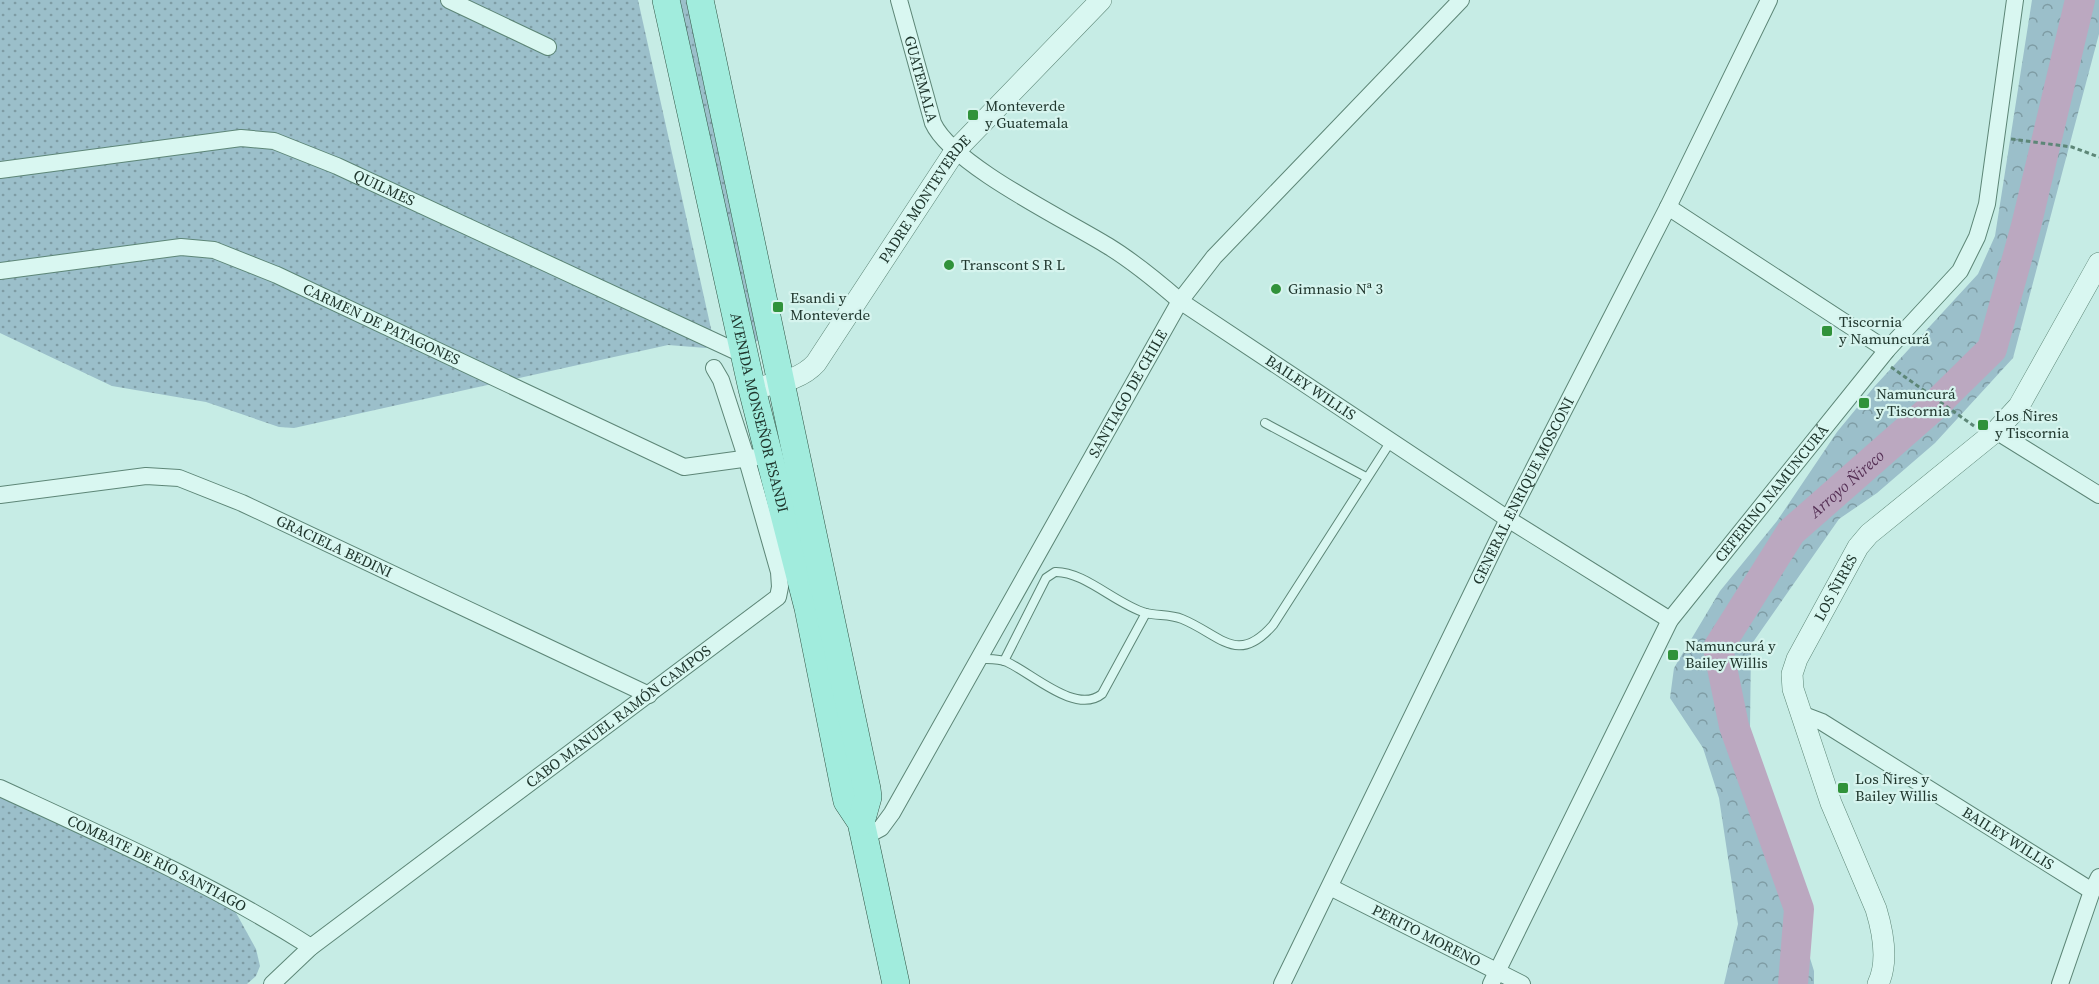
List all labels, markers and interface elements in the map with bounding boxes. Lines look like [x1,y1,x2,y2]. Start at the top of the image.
street label: GUATEMALA [899,33,943,125]
place label: Monteverde y Guatemala [985,95,1069,133]
marker: Monteverde y Guatemala [966,108,980,122]
street label: PADRE MONTEVERDE [873,130,975,267]
street label: QUILMES [350,164,419,211]
place label: Transcont S R L [961,254,1065,275]
marker: Transcont S R L [942,258,956,272]
street label: CARMEN DE PATAGONES [300,278,464,370]
place label: Gimnasio Nª 3 [1288,278,1383,299]
marker: Gimnasio Nª 3 [1269,282,1283,296]
place label: Esandi y Monteverde [790,287,870,325]
marker: Esandi y Monteverde [771,300,785,314]
street label: AVENIDA MONSEÑOR ESANDI [725,310,794,515]
place label: Tiscornia y Namuncurá [1839,311,1930,349]
marker: Tiscornia y Namuncurá [1820,324,1834,338]
street label: SANTIAGO DE CHILE [1083,325,1172,461]
street label: BAILEY WILLIS [1261,350,1360,425]
place label: Namuncurá y Tiscornia [1876,383,1956,421]
street label: GENERAL ENRIQUE MOSCONI [1467,393,1579,588]
marker: Namuncurá y Tiscornia [1857,396,1871,410]
place label: Los Ñires y Tiscornia [1995,405,2069,443]
marker: Los Ñires y Tiscornia [1976,418,1990,432]
street label: CEFERINO NAMUNCURÁ [1709,420,1833,567]
water label: Arroyo Ñireco [1804,444,1889,523]
street label: GRACIELA BEDINI [273,510,396,582]
street label: LOS ÑIRES [1809,550,1862,625]
place label: Namuncurá y Bailey Willis [1685,635,1776,673]
street label: CABO MANUEL RAMÓN CAMPOS [521,640,715,793]
marker: Namuncurá y Bailey Willis [1666,648,1680,662]
place label: Los Ñires y Bailey Willis [1855,768,1938,806]
marker: Los Ñires y Bailey Willis [1836,781,1850,795]
street label: BAILEY WILLIS [1958,801,2059,875]
street label: COMBATE DE RÍO SANTIAGO [64,809,251,917]
street label: PERITO MORENO [1368,899,1485,972]

